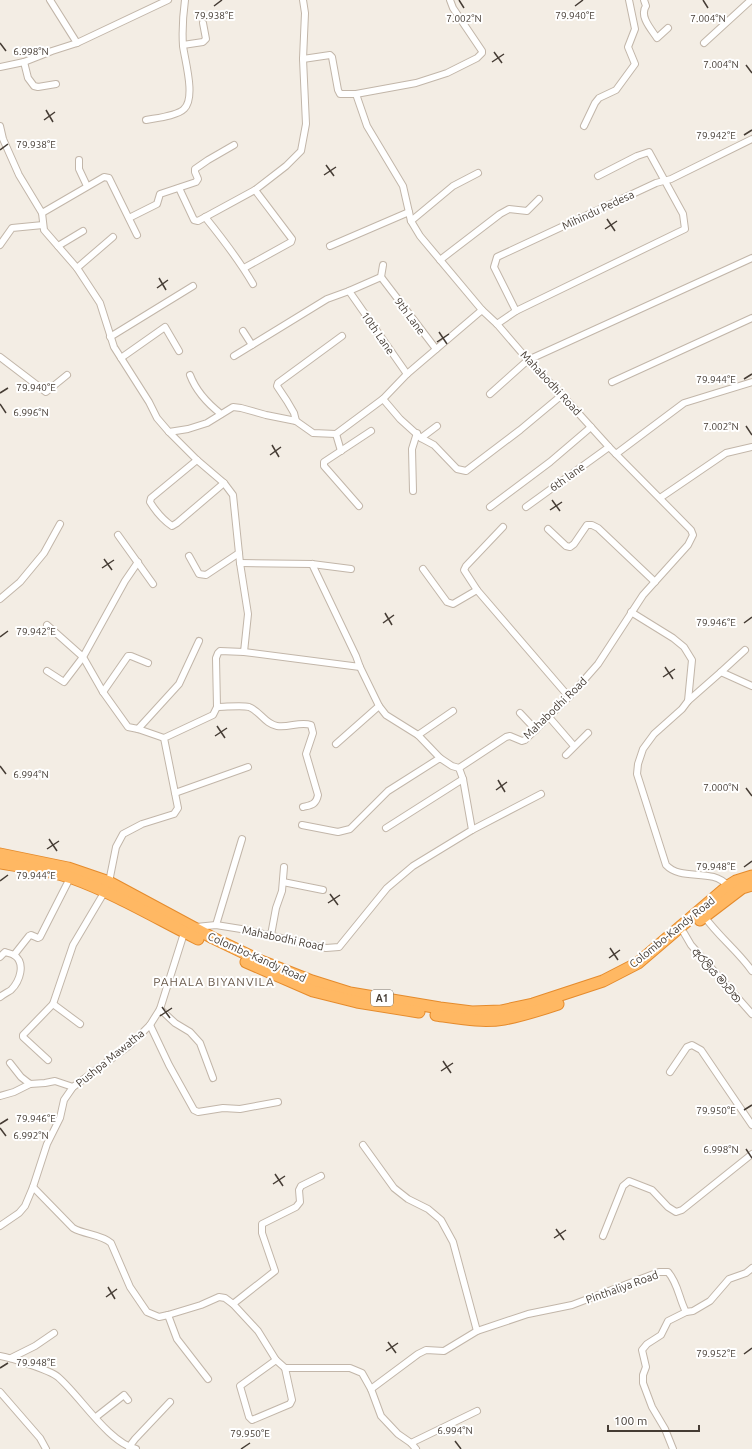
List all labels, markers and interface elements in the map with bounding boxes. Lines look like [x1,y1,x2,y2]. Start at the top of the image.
text: 79.938°E [194,10,234,21]
text: 79.940°E [555,10,595,21]
text: 7.002°N [446,13,482,24]
text: 7.004°N [690,13,726,24]
text: 6.998°N [13,46,49,57]
text: 7.004°N [703,59,739,70]
text: 79.942°E [696,130,736,141]
text: 79.938°E [16,139,56,150]
street label: Mihindu Pedesa [560,188,636,232]
street label: 9th Lane [392,295,428,337]
street label: 10th Lane [359,309,397,357]
street label: Mahabodhi Road [518,348,584,418]
text: 79.944°E [696,374,736,385]
text: 79.940°E [16,382,56,393]
text: 6.996°N [13,407,49,418]
text: 7.002°N [703,421,739,432]
street label: 6th lane [547,460,587,494]
text: 79.946°E [696,617,736,628]
text: 79.942°E [16,626,56,637]
street label: Mahabodhi Road [521,675,589,741]
text: 6.994°N [13,769,49,780]
text: 7.000°N [703,782,739,793]
text: 79.948°E [696,861,736,872]
text: 79.944°E [16,870,56,881]
street label: Colombo-Kandy Road [627,894,717,970]
street label: Mahabodhi Road [241,923,325,953]
street label: Colombo-Kandy Road [206,930,308,984]
street label: අරලිය මාවත [690,945,744,1005]
district label: PAHALA BIYANVILA [153,975,275,988]
road number: A1 [371,990,393,1006]
street label: Pushpa Mawatha [74,1027,146,1089]
text: 79.950°E [696,1105,736,1116]
text: 79.946°E [16,1113,56,1124]
text: 6.992°N [13,1130,49,1141]
text: 6.998°N [703,1144,739,1155]
street label: Pinthaliya Road [584,1268,660,1306]
text: 79.952°E [696,1348,736,1359]
text: 79.948°E [16,1357,56,1368]
scale bar [608,1407,699,1433]
text: 100 m [614,1414,647,1427]
text: 6.994°N [437,1425,473,1436]
text: 79.950°E [230,1428,270,1439]

